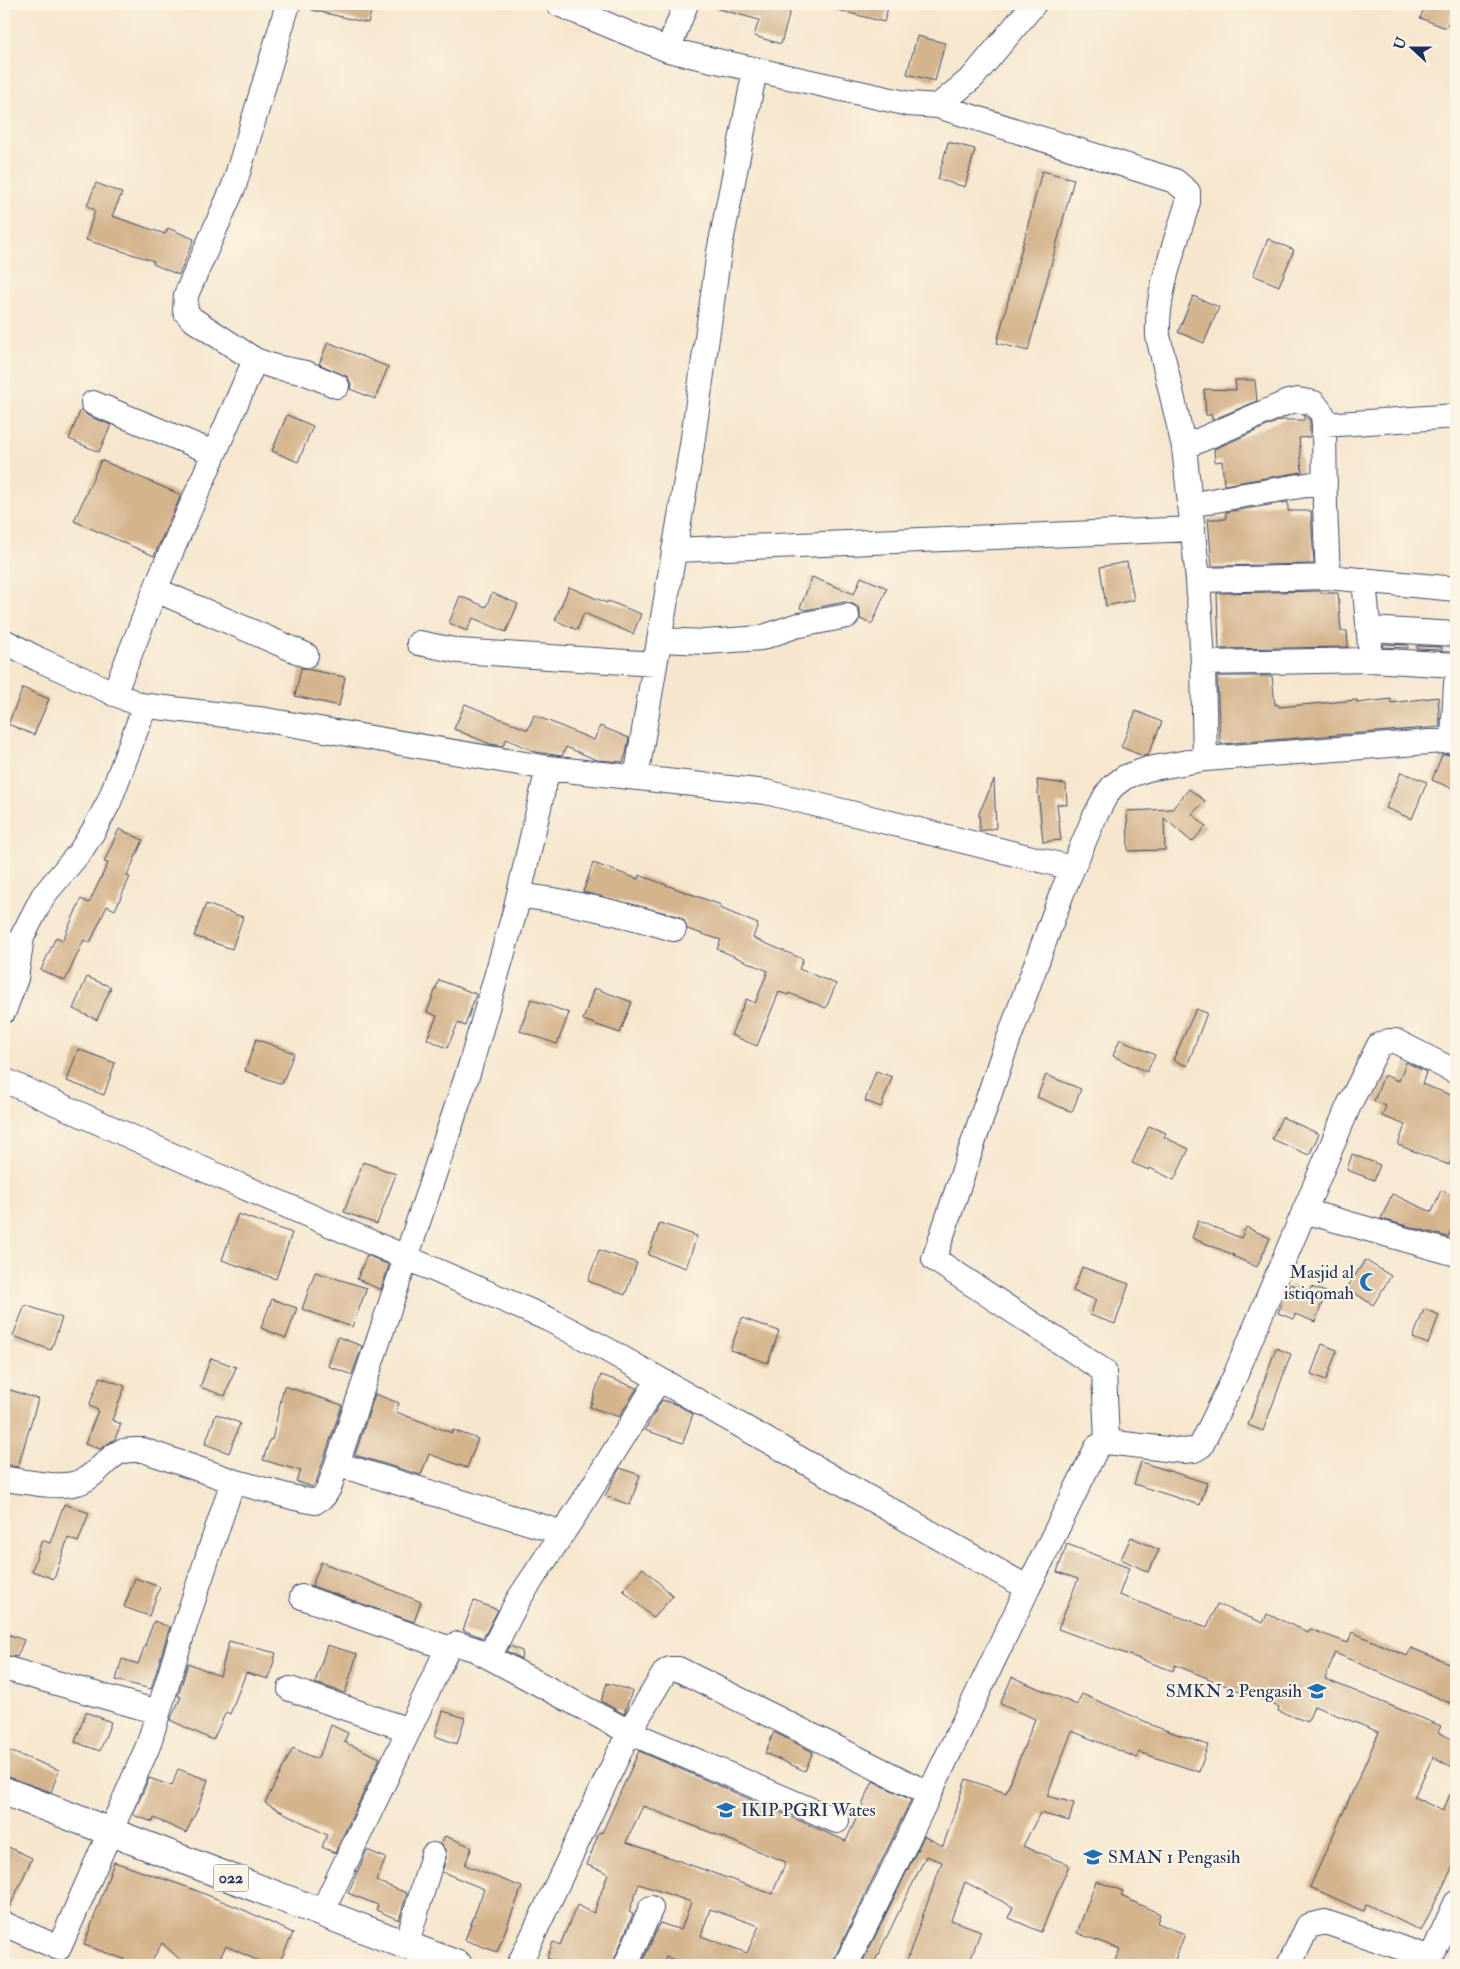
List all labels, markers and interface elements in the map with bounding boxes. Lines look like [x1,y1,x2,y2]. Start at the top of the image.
north arrow [1388,22,1438,72]
text: U [1390,35,1410,52]
place label: Masjid al istiqomah [1284,1261,1355,1305]
mosque icon: Masjid al istiqomah [1358,1271,1380,1293]
place label: SMKN 2 Pengasih [1166,1680,1303,1703]
school or university icon: SMKN 2 Pengasih [1306,1680,1328,1702]
school or university icon: IKIP PGRI Wates [715,1799,737,1821]
place label: IKIP PGRI Wates [741,1799,876,1822]
school or university icon: SMAN 1 Pengasih [1082,1846,1104,1868]
place label: SMAN 1 Pengasih [1108,1846,1241,1869]
road number: 022 [214,1865,248,1892]

